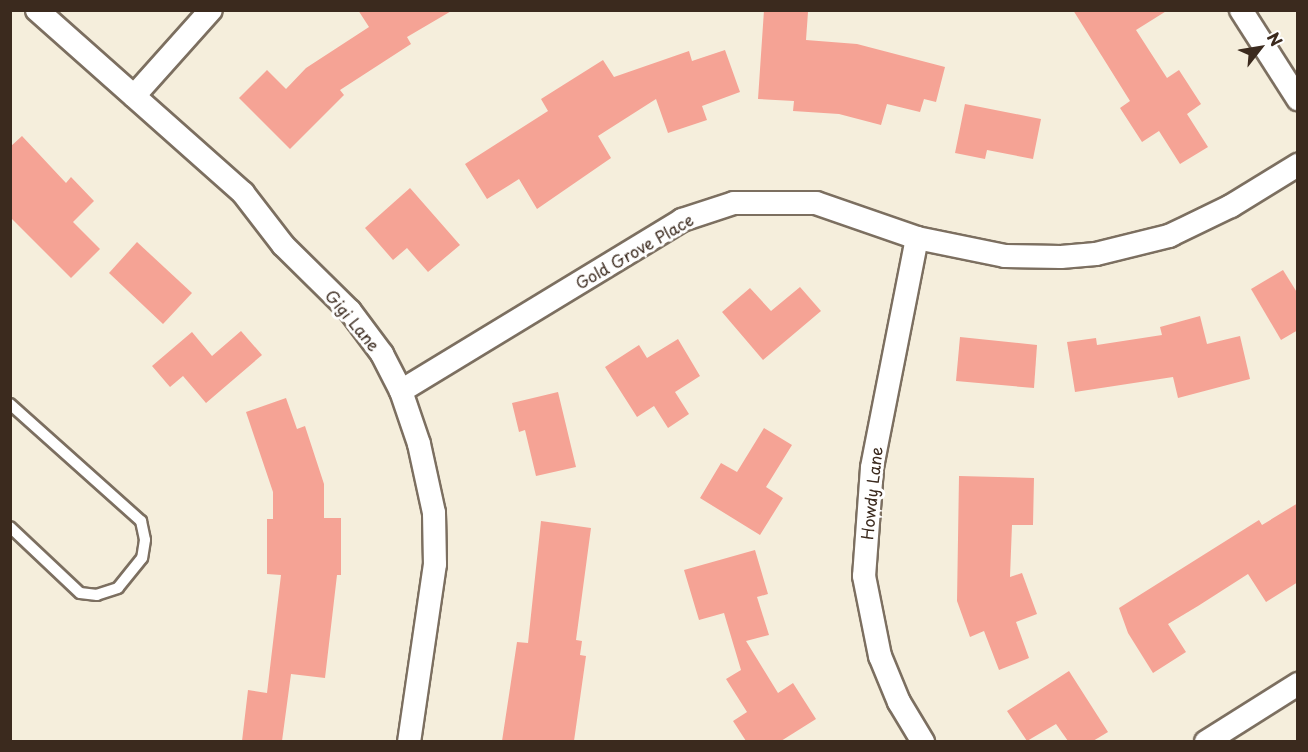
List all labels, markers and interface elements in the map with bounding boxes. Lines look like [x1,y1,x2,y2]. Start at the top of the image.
north arrow [1230,18,1290,78]
text: N [1262,27,1289,50]
street label: Gold Grove Place [572,209,696,293]
street label: Gigi Lane [322,285,384,355]
street label: Howdy Lane [857,445,885,541]

